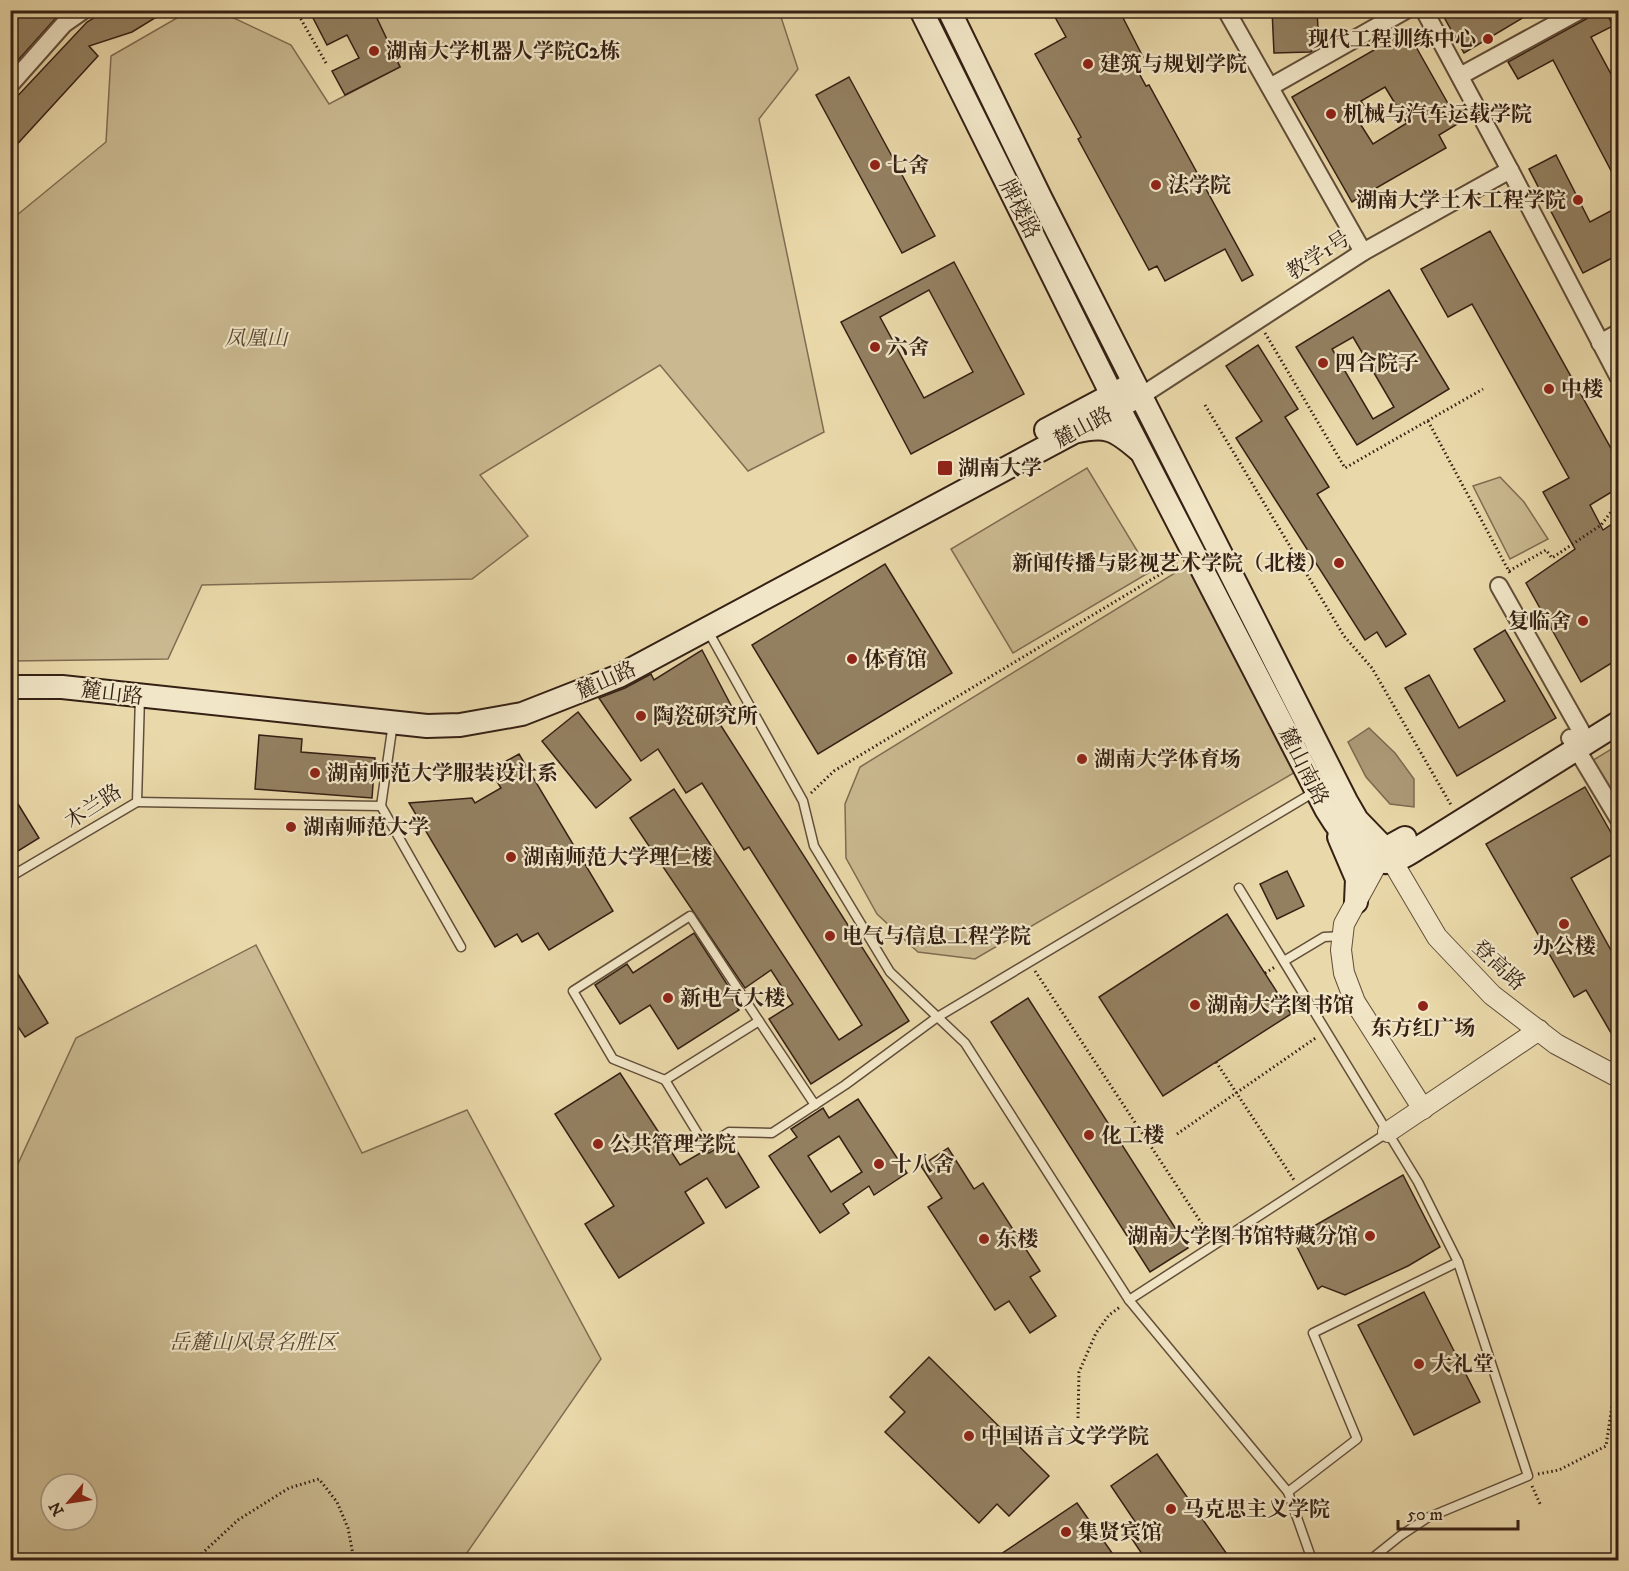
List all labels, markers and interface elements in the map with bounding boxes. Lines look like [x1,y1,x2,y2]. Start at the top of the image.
place label: 现代工程训练中心 [1308,27,1476,53]
marker: 现代工程训练中心 [1481,32,1495,46]
place label: 湖南大学机器人学院C2栋 [386,39,620,65]
marker: 湖南大学机器人学院C2栋 [367,44,381,58]
place label: 建筑与规划学院 [1100,52,1247,78]
marker: 建筑与规划学院 [1081,57,1095,71]
place label: 机械与汽车运载学院 [1343,102,1532,128]
marker: 机械与汽车运载学院 [1324,107,1338,121]
place label: 七舍 [887,153,929,179]
marker: 七舍 [868,158,882,172]
place label: 法学院 [1168,173,1231,199]
street label: 牌楼路 [993,175,1045,243]
marker: 法学院 [1149,178,1163,192]
place label: 湖南大学土木工程学院 [1356,188,1566,214]
marker: 湖南大学土木工程学院 [1571,193,1585,207]
street label: 教学1号 [1282,226,1355,286]
park label: 凤凰山 [225,326,289,352]
place label: 六舍 [887,335,929,361]
marker: 六舍 [868,340,882,354]
place label: 四合院子 [1335,351,1419,377]
marker: 四合院子 [1316,356,1330,370]
place label: 中楼 [1561,377,1603,403]
marker: 中楼 [1542,382,1556,396]
street label: 麓山路 [1050,402,1117,454]
place label: 湖南大学 [958,456,1042,482]
marker: 湖南大学 [936,459,954,477]
place label: 新闻传播与影视艺术学院（北楼） [1012,551,1327,577]
marker: 新闻传播与影视艺术学院（北楼） [1332,556,1346,570]
place label: 复临舍 [1508,609,1571,635]
marker: 复临舍 [1576,614,1590,628]
place label: 体育馆 [864,647,927,673]
marker: 体育馆 [845,652,859,666]
street label: 麓山路 [572,656,640,706]
street label: 麓山路 [79,677,145,711]
place label: 陶瓷研究所 [653,704,758,730]
marker: 陶瓷研究所 [634,709,648,723]
street label: 麓山南路 [1272,723,1334,810]
place label: 湖南大学体育场 [1094,747,1241,773]
marker: 湖南大学体育场 [1075,752,1089,766]
place label: 湖南师范大学服装设计系 [327,761,558,787]
marker: 湖南师范大学服装设计系 [308,766,322,780]
street label: 木兰路 [60,779,127,835]
place label: 湖南师范大学 [303,815,429,841]
marker: 湖南师范大学 [284,820,298,834]
place label: 湖南师范大学理仁楼 [523,845,712,871]
marker: 湖南师范大学理仁楼 [504,850,518,864]
marker: 办公楼 [1557,917,1571,931]
place label: 电气与信息工程学院 [842,924,1031,950]
marker: 电气与信息工程学院 [823,929,837,943]
place label: 办公楼 [1533,934,1596,960]
street label: 登高路 [1466,935,1530,997]
place label: 新电气大楼 [680,986,785,1012]
marker: 新电气大楼 [661,991,675,1005]
place label: 湖南大学图书馆 [1207,993,1354,1019]
marker: 湖南大学图书馆 [1188,998,1202,1012]
marker: 东方红广场 [1416,999,1430,1013]
place label: 东方红广场 [1371,1016,1476,1042]
place label: 化工楼 [1101,1123,1164,1149]
marker: 化工楼 [1082,1128,1096,1142]
place label: 公共管理学院 [610,1132,736,1158]
marker: 公共管理学院 [591,1137,605,1151]
place label: 十八舍 [891,1152,954,1178]
marker: 十八舍 [872,1157,886,1171]
place label: 湖南大学图书馆特藏分馆 [1127,1224,1358,1250]
place label: 东楼 [996,1227,1038,1253]
marker: 湖南大学图书馆特藏分馆 [1363,1229,1377,1243]
marker: 东楼 [977,1232,991,1246]
park label: 岳麓山风景名胜区 [169,1330,340,1356]
place label: 大礼堂 [1431,1352,1494,1378]
marker: 大礼堂 [1412,1357,1426,1371]
place label: 中国语言文学学院 [981,1424,1149,1450]
marker: 中国语言文学学院 [962,1429,976,1443]
north arrow [39,1472,99,1532]
scale bar [1398,1493,1518,1531]
place label: 马克思主义学院 [1183,1497,1330,1523]
text: N [45,1498,69,1519]
marker: 马克思主义学院 [1164,1502,1178,1516]
text: 50 m [1407,1504,1443,1526]
place label: 集贤宾馆 [1078,1520,1162,1546]
marker: 集贤宾馆 [1059,1525,1073,1539]

